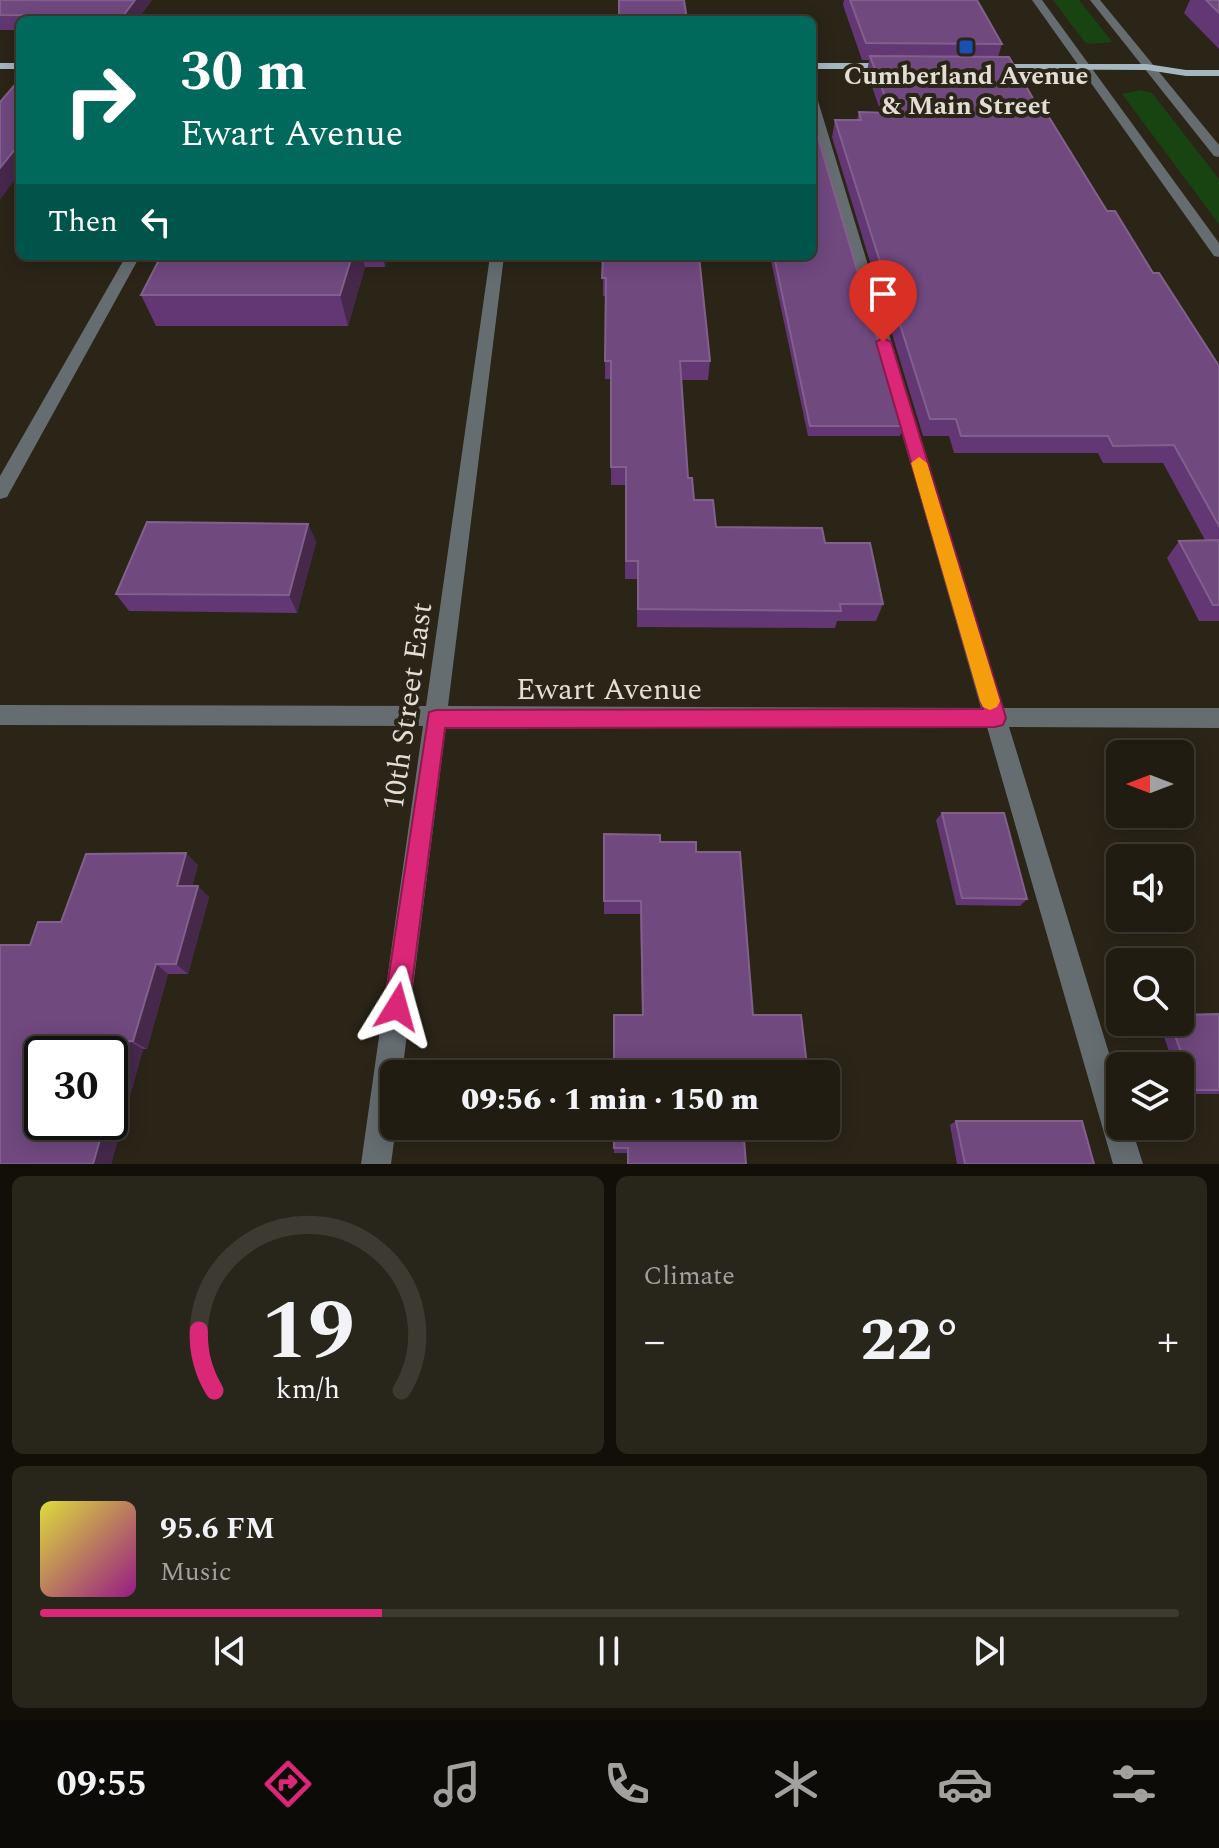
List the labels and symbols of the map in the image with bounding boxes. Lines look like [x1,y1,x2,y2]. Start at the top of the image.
marker: Cumberland Avenue & Main Street [957,38,975,56]
place label: Cumberland Avenue & Main Street [844,56,1088,126]
pin [849,260,917,342]
street label: 10th Street East [371,599,445,813]
street label: Ewart Avenue [516,667,702,713]
north arrow [1106,740,1194,828]
position arrow [355,965,439,1049]
speed limit sign: 30 [24,1036,128,1140]

